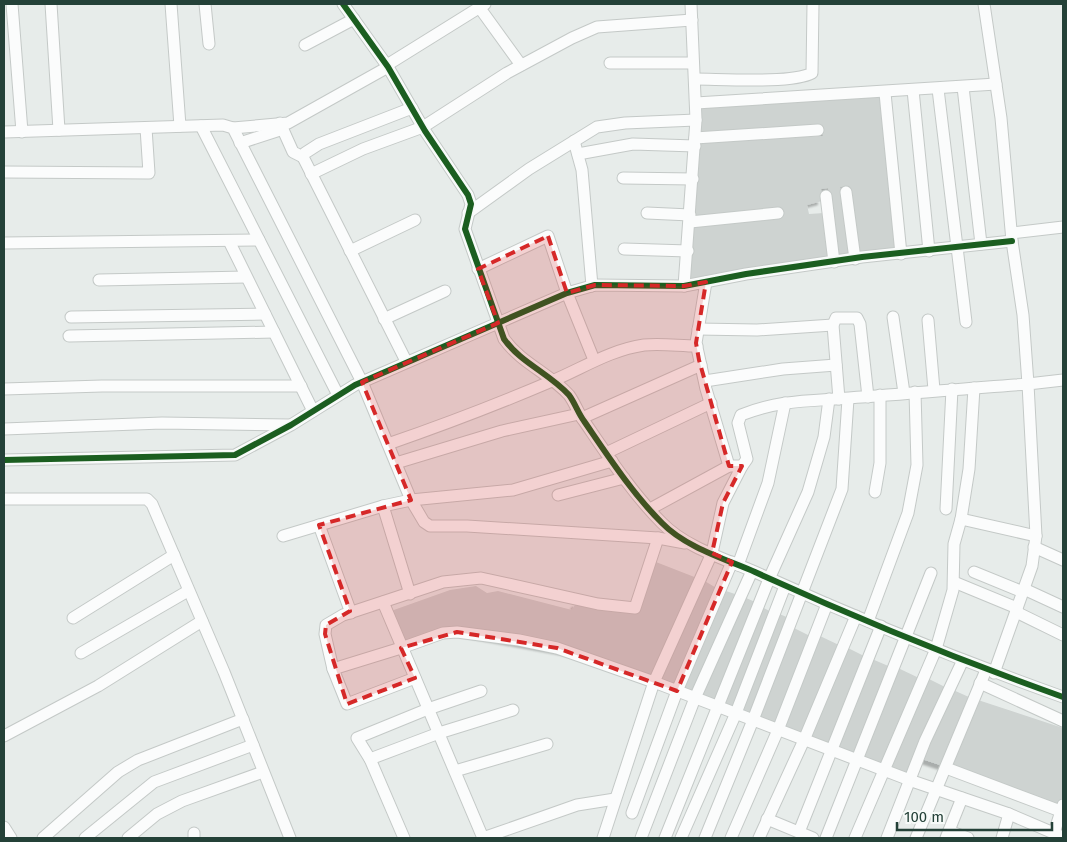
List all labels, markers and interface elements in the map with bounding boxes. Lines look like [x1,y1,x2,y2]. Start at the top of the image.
scale bar [897,800,1052,832]
text: 100 m [904,808,944,826]

